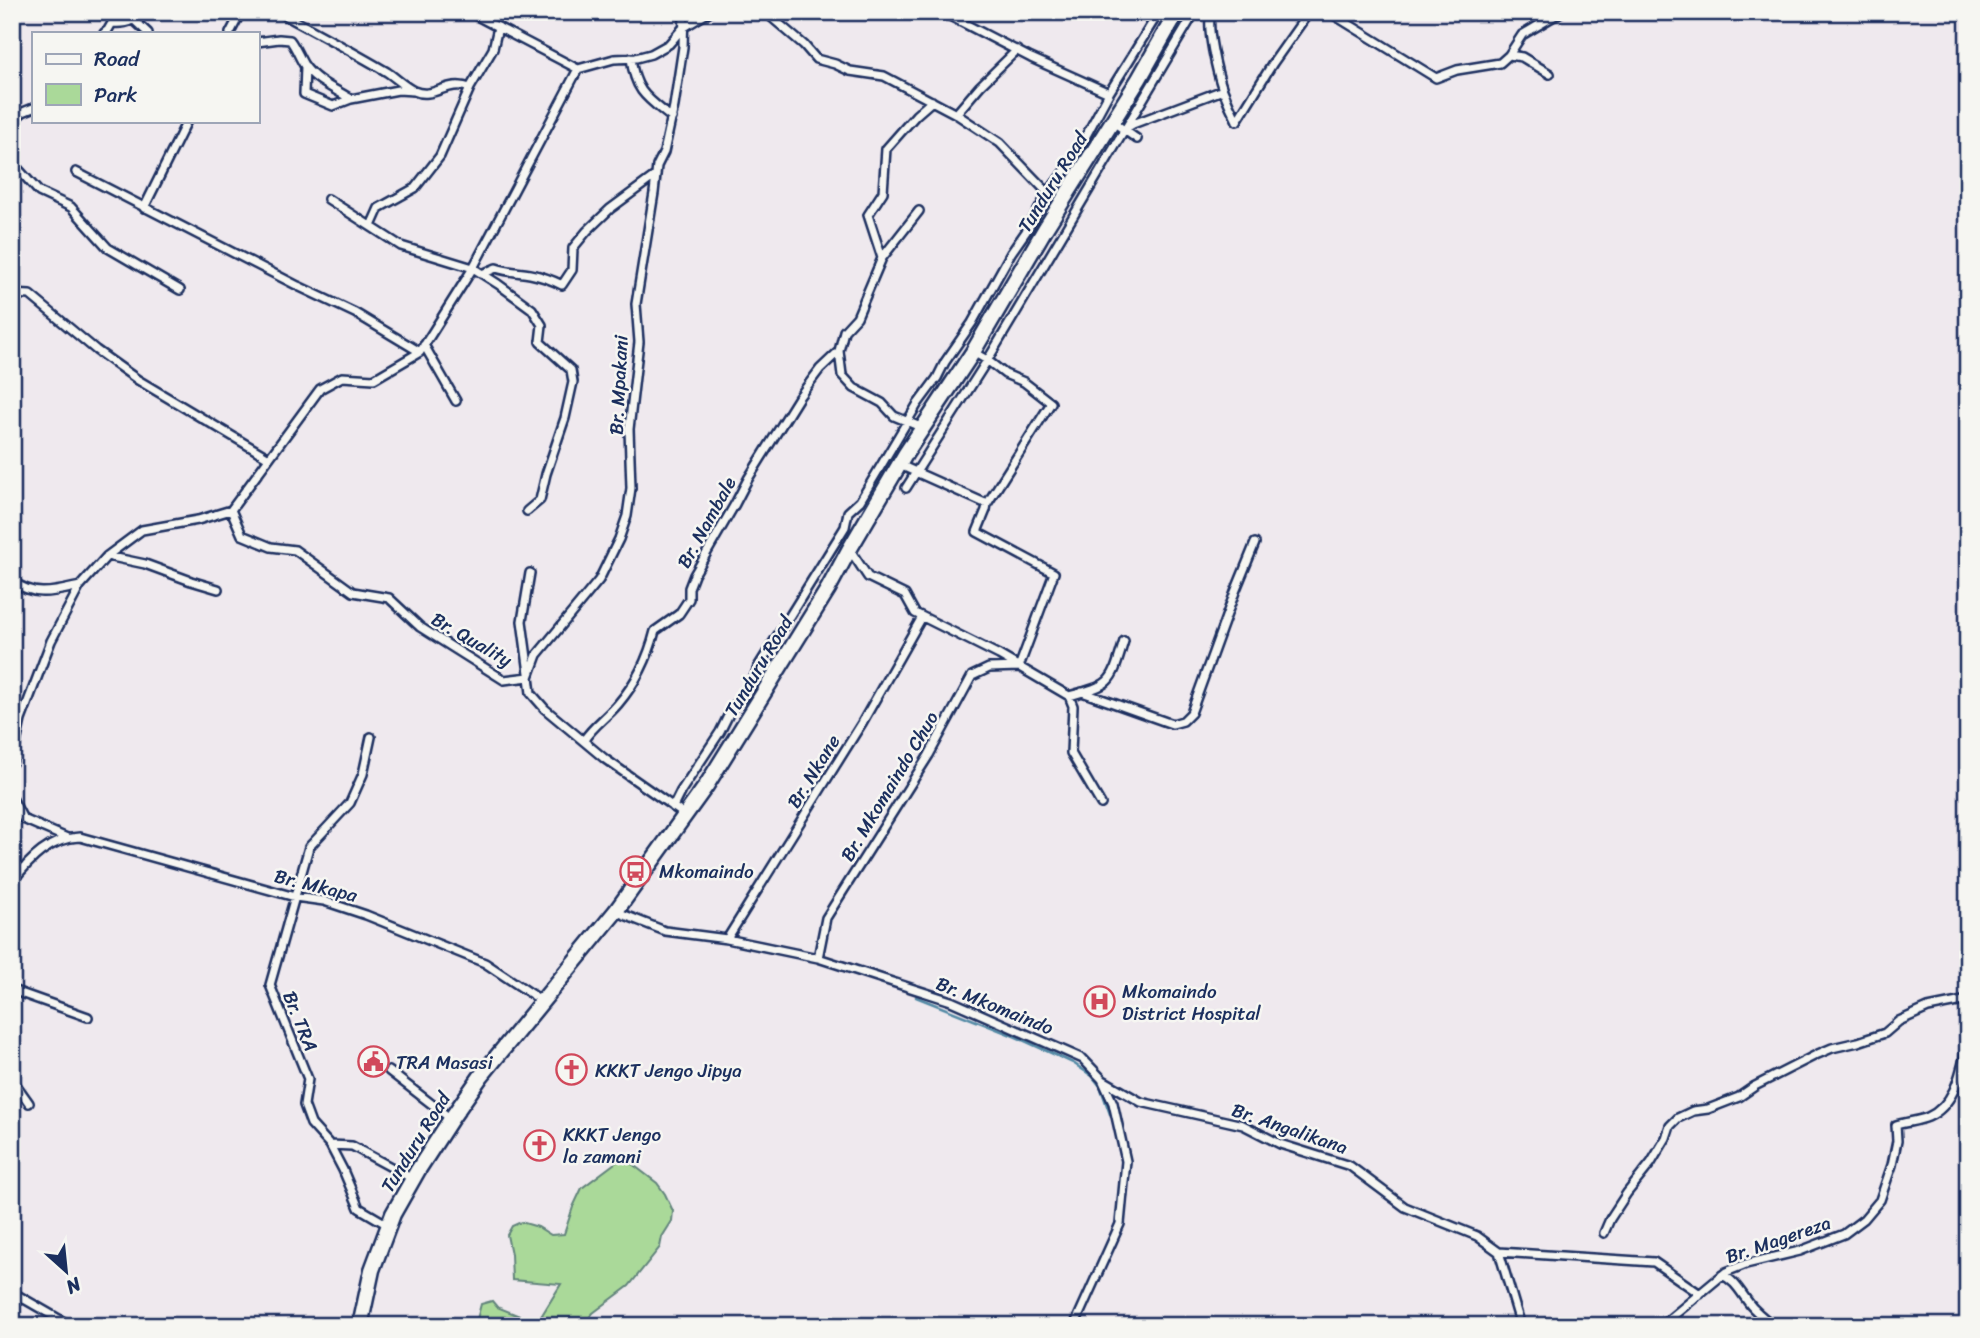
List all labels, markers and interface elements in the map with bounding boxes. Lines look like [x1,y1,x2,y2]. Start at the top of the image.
legend [32,32,259,122]
text: Road [94,40,141,78]
text: Park [94,76,137,114]
street label: Tunduru Road [1008,124,1097,239]
street label: Br. Mpakani [599,334,638,436]
street label: Br. Nambale [668,470,745,574]
street label: Br. Quality [425,603,519,676]
street label: Tunduru Road [715,608,803,723]
street label: Br. Mkomaindo Chuo [831,705,947,868]
street label: Br. Nkane [778,728,849,815]
bus stop icon: Mkomaindo [619,854,653,888]
place label: Mkomaindo [659,855,754,888]
street label: Br. Mkapa [271,859,361,912]
street label: Br. Mkomaindo [931,967,1059,1044]
place label: Mkomaindo District Hospital [1122,975,1261,1030]
hospital icon: Mkomaindo District Hospital [1082,985,1116,1019]
street label: Br. TRA [273,986,328,1056]
public building icon: TRA Masasi [356,1045,390,1079]
place label: TRA Masasi [396,1046,493,1079]
church icon: KKKT Jengo Jipya [555,1053,589,1087]
place label: KKKT Jengo Jipya [595,1054,742,1087]
street label: Tunduru Road [371,1084,460,1199]
street label: Br. Angalikana [1227,1093,1353,1164]
place label: KKKT Jengo la zamani [563,1118,662,1173]
church icon: KKKT Jengo la zamani [523,1128,557,1162]
street label: Br. Magereza [1721,1206,1836,1273]
north arrow [32,1236,102,1306]
text: N [59,1268,88,1304]

